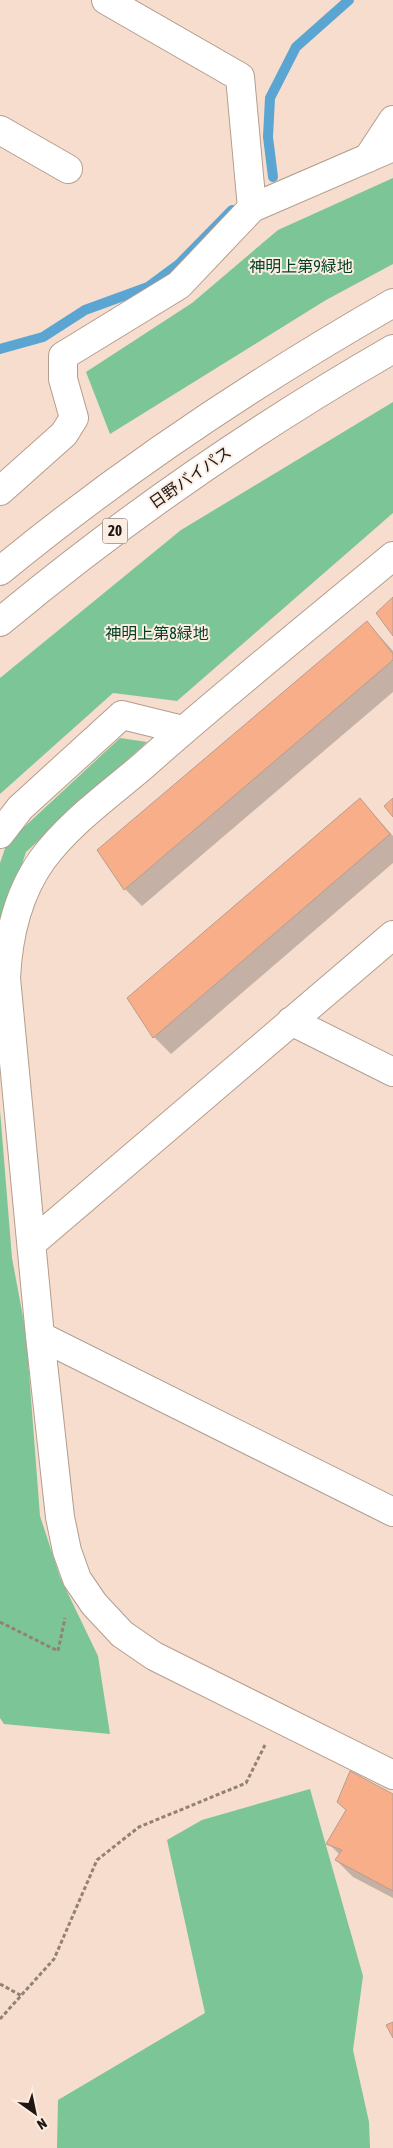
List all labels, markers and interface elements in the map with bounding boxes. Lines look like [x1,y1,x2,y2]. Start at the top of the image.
park label: 神明上第9緑地 [249,257,353,275]
street label: 日野バイパス [146,442,234,512]
road number: 20 [102,518,128,544]
park label: 神明上第8緑地 [105,624,209,642]
north arrow [10,2088,60,2138]
text: N [34,2115,50,2133]

